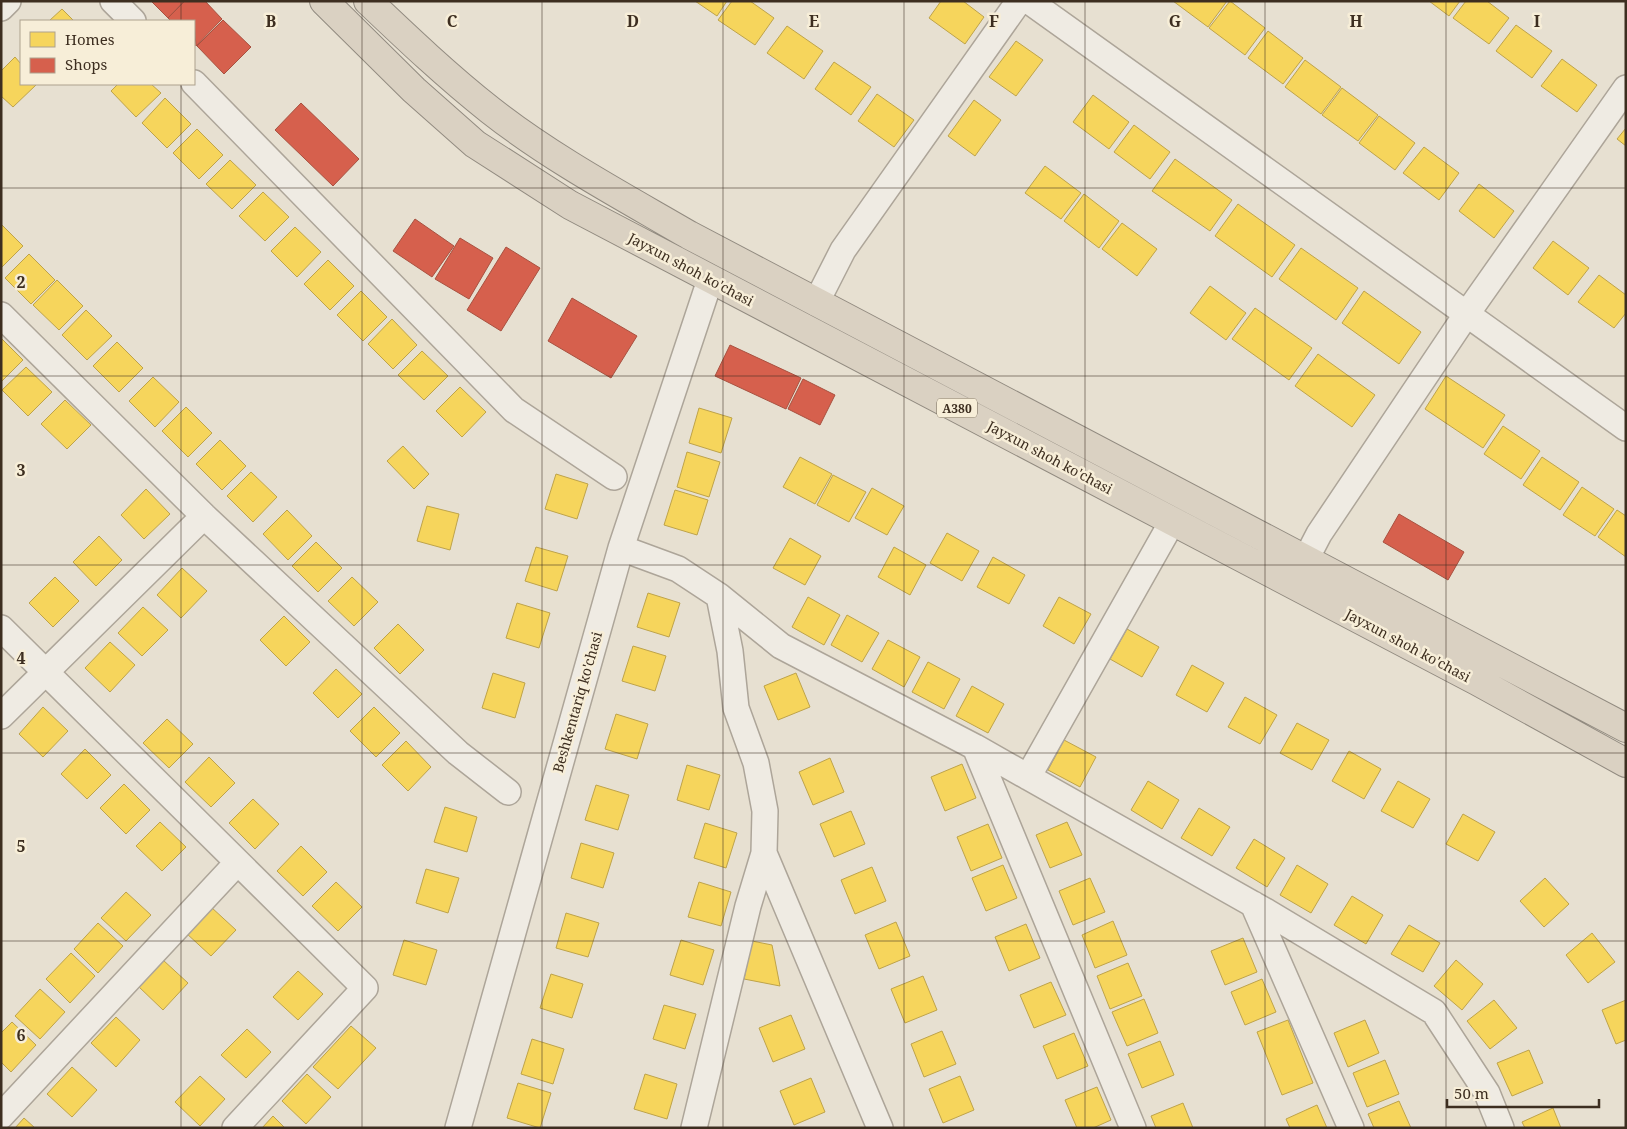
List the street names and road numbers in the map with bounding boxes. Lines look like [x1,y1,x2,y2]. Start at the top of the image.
street label: Jayxun shoh ko'chasi [624,227,757,310]
road number: A380 [937,398,977,418]
street label: Jayxun shoh ko'chasi [983,415,1116,498]
street label: Jayxun shoh ko'chasi [1341,603,1474,686]
street label: Beshkentariq ko'chasi [548,629,606,775]

